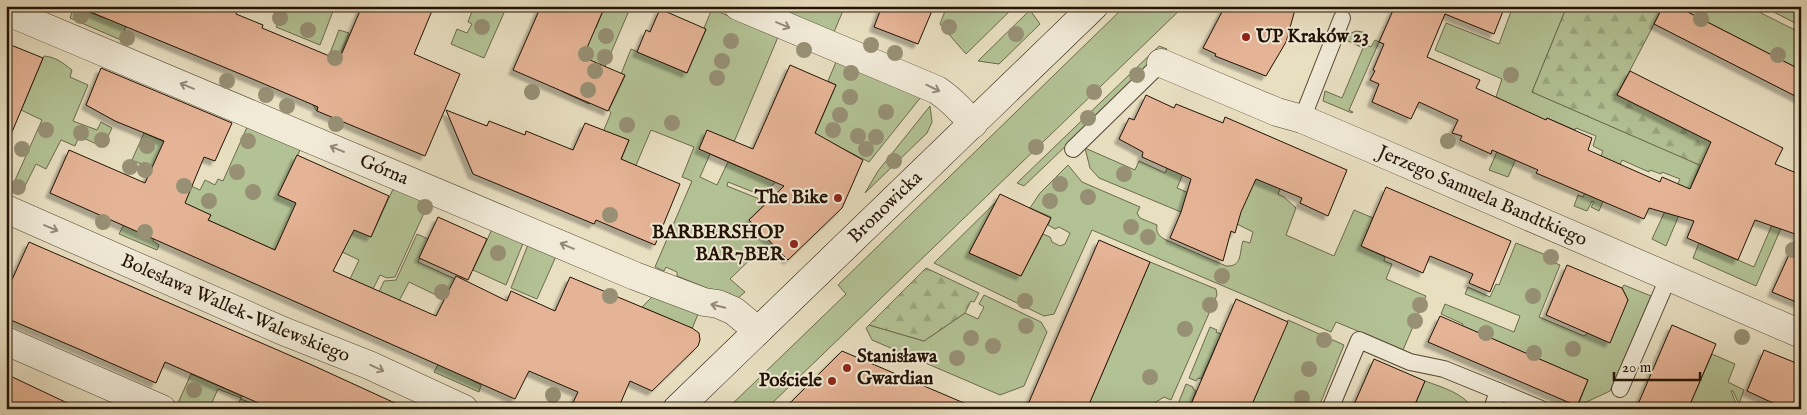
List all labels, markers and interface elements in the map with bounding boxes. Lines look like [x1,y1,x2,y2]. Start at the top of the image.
one-way arrow [775,21,790,31]
place label: UP Kraków 23 [1255,25,1369,49]
marker: UP Kraków 23 [1240,31,1252,43]
one-way arrow [179,81,194,90]
one-way arrow [925,84,940,94]
street label: Jerzego Samuela Bandtkiego [1372,140,1591,252]
one-way arrow [329,144,345,153]
street label: Górna [356,149,413,191]
street label: Bronowicka [843,166,928,249]
place label: The Bike [754,186,828,210]
marker: The Bike [832,192,844,204]
place label: BARBERSHOP BAR7BER [652,221,786,267]
one-way arrow [43,224,58,234]
marker: BARBERSHOP BAR7BER [788,238,800,250]
one-way arrow [560,241,575,251]
street label: Bolesława Wallek-Walewskiego [117,249,353,368]
one-way arrow [710,300,726,310]
place label: Stanisława Gwardian [857,345,938,391]
scale bar [1614,350,1701,382]
text: 20 m [1622,358,1652,377]
marker: Stanisława Gwardian [841,362,853,374]
one-way arrow [369,364,384,374]
place label: Pościele [759,369,822,393]
marker: Pościele [826,375,838,387]

